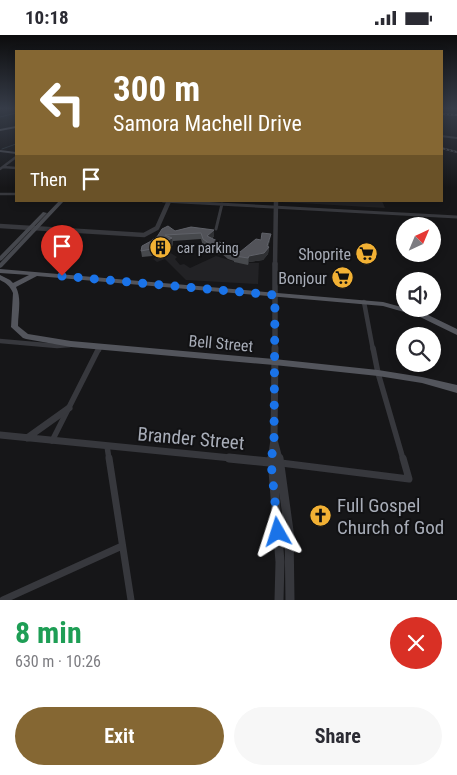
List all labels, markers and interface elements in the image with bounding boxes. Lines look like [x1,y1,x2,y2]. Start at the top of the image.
text: 10:18 [25,6,69,29]
text: 300 m [113,69,200,110]
icon: left [30,70,95,135]
text: Samora Machell Drive [113,111,302,136]
icon: arrive [77,165,105,193]
text: Then [30,168,67,191]
north arrow [396,217,441,263]
map controls [396,217,441,372]
pin [41,225,83,276]
icon: arrive [48,232,76,260]
building icon: car parking [149,236,173,260]
place label: car parking [177,240,239,256]
supermarket icon: Shoprite [355,242,379,266]
place label: Shoprite [298,245,351,264]
supermarket icon: Bonjour [331,266,355,290]
place label: Bonjour [278,269,327,288]
button: sound [396,272,441,317]
button: search [396,327,441,372]
street label: Bell Street [188,331,254,356]
street label: Brander Street [137,422,245,455]
place label: Full Gospel Church of God [337,494,444,539]
church icon: Full Gospel Church of God [309,504,333,528]
position arrow [251,505,303,557]
text: 8 min [15,615,82,650]
button: close [390,617,442,669]
text: 630 m · 10:26 [15,652,101,671]
button: Exit [15,707,224,765]
button: Share [234,707,442,765]

